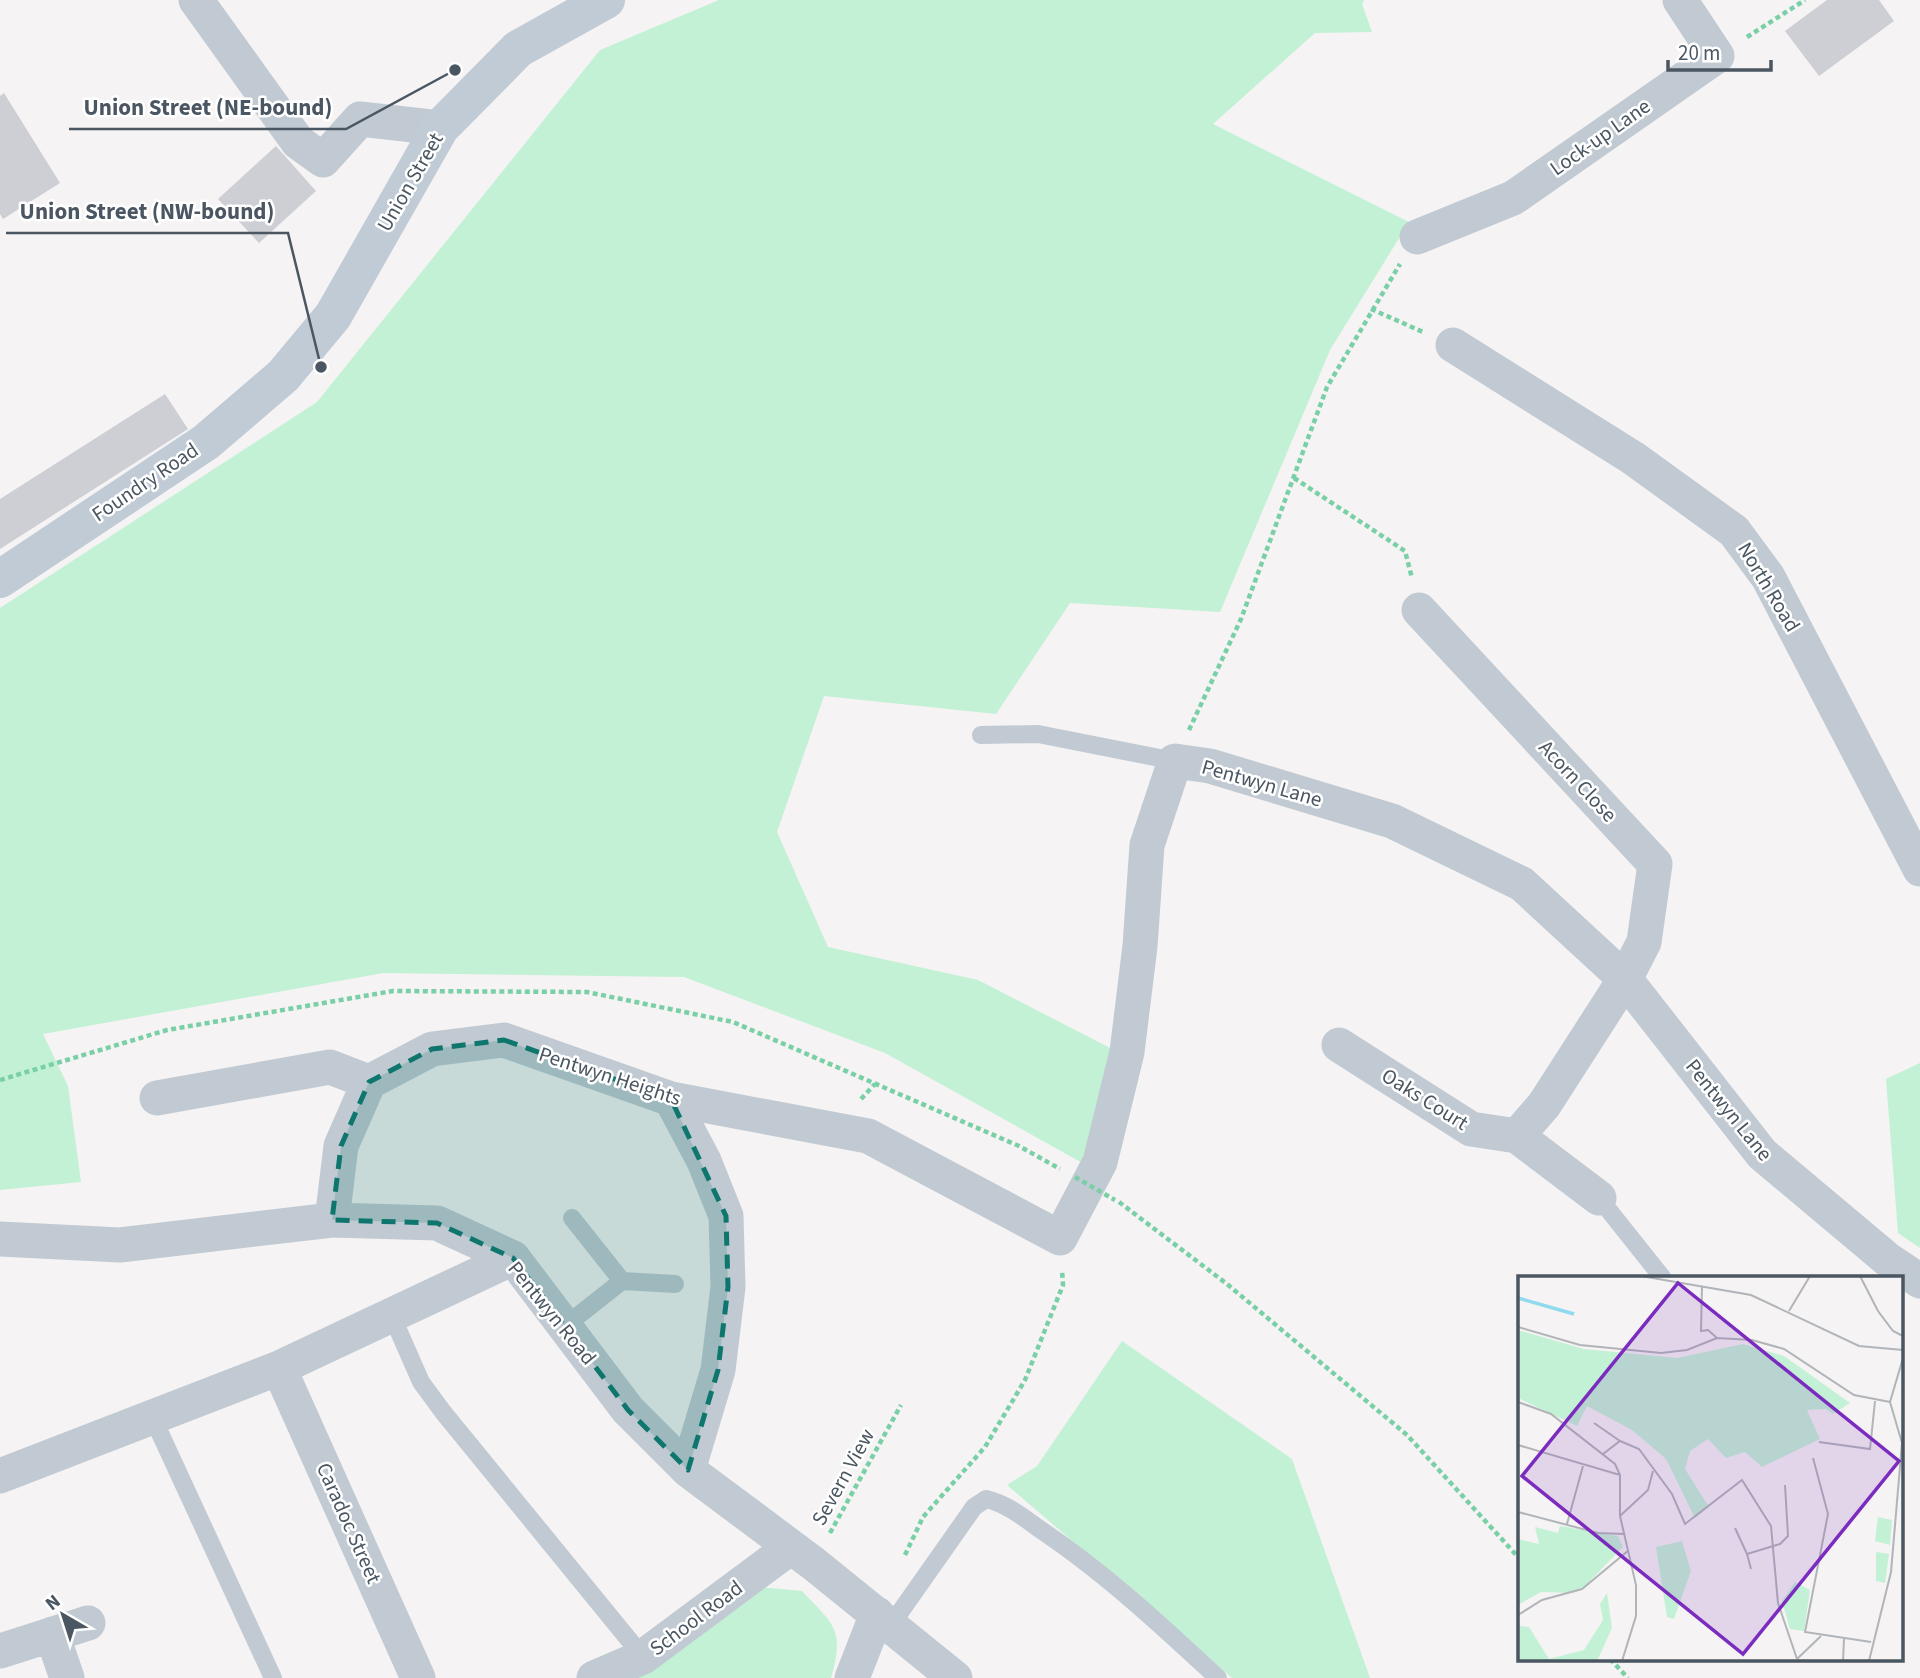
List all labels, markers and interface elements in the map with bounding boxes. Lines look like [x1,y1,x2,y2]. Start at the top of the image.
scale bar [1668,28,1771,72]
text: 20 m [1678,38,1720,68]
callout: Union Street (NE-bound) [69,85,346,129]
text: Union Street (NE-bound) [84,91,332,124]
street label: Lock-up Lane [1544,91,1656,183]
street label: Union Street [370,127,450,237]
callout: Union Street (NW-bound) [6,189,288,233]
text: Union Street (NW-bound) [20,195,274,228]
street label: Foundry Road [86,435,204,529]
street label: North Road [1730,536,1808,638]
street label: Acorn Close [1532,733,1624,829]
street label: Pentwyn Lane [1198,752,1326,814]
street label: Pentwyn Heights [535,1039,685,1113]
street label: Pentwyn Lane [1678,1052,1780,1168]
street label: Oaks Court [1376,1061,1474,1137]
street label: Pentwyn Road [501,1255,603,1371]
inset map [1518,1276,1902,1660]
street label: Severn View [804,1423,882,1531]
street label: Caradoc Street [309,1458,389,1588]
street label: School Road [643,1573,749,1663]
north arrow [28,1580,98,1650]
text: N [40,1588,67,1617]

